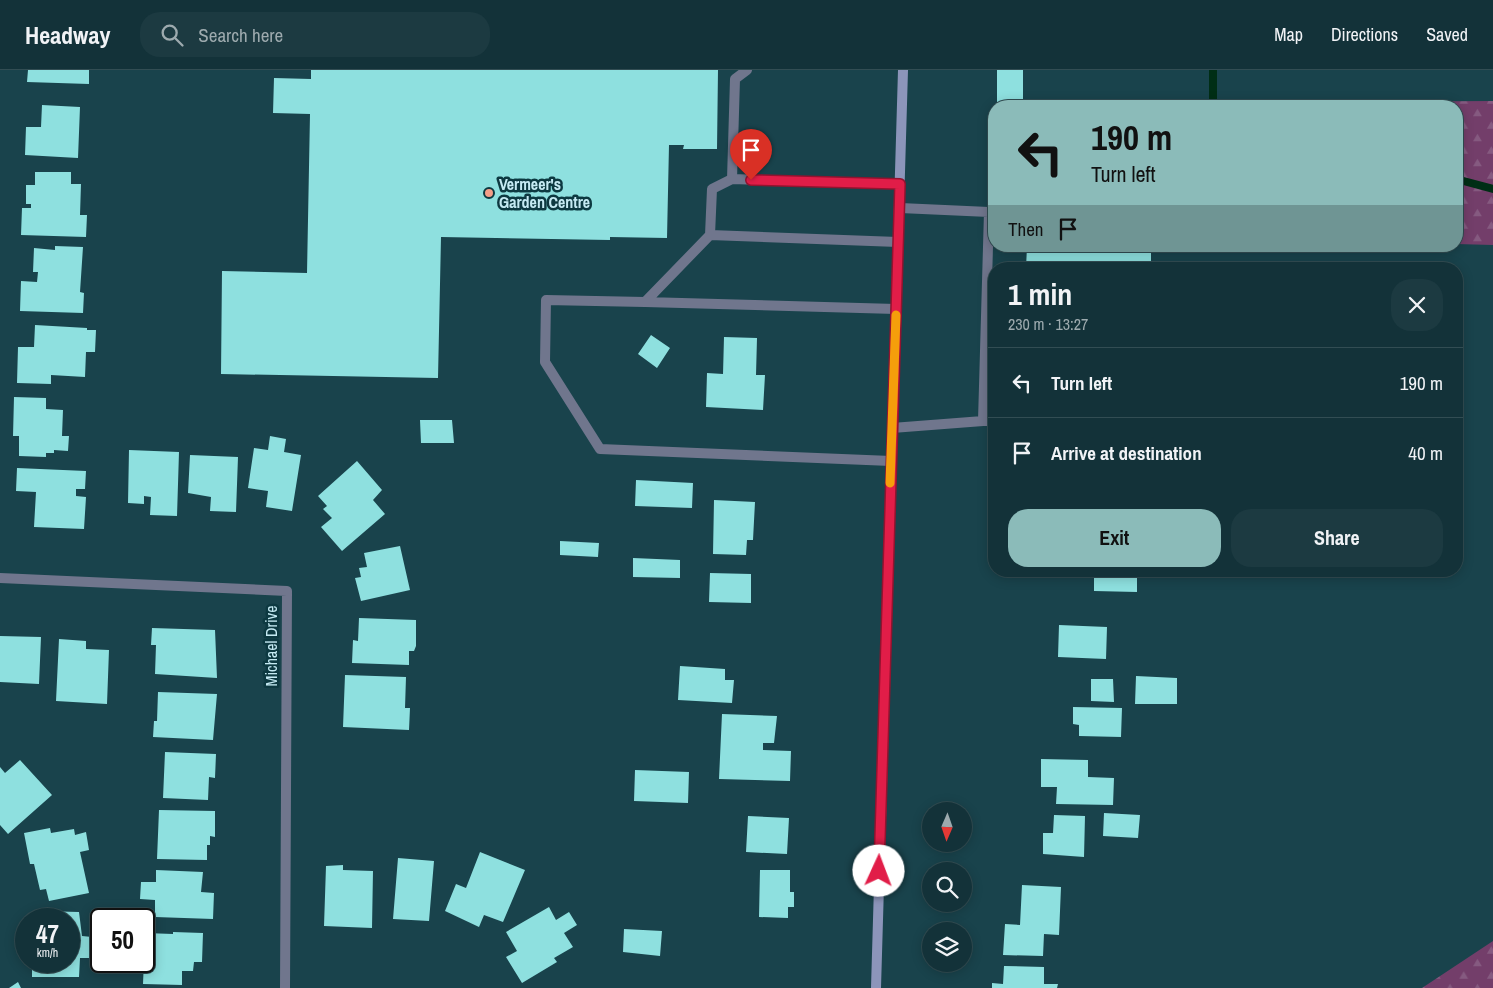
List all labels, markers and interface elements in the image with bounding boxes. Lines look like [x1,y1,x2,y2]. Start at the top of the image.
search box [140,12,490,57]
text: Headway [25,19,110,51]
icon: search [158,21,186,49]
text: Search here [198,22,283,48]
text: Map [1274,22,1303,47]
text: Directions [1331,22,1398,47]
text: Saved [1426,22,1468,47]
text: 190 m [1091,114,1172,161]
icon: left [1008,120,1073,185]
pin [730,129,772,180]
icon: arrive [737,136,765,164]
text: Turn left [1091,159,1156,189]
place label: Vermeer's Garden Centre [499,173,590,213]
marker: Vermeer's Garden Centre [483,187,495,199]
icon: arrive [1054,215,1082,243]
text: Then [1008,216,1044,242]
text: 1 min [1008,274,1072,314]
button: close [1391,279,1443,331]
text: 230 m · 13:27 [1008,313,1088,335]
icon: left [1008,369,1036,397]
text: Turn left [1051,370,1112,396]
text: 190 m [1400,370,1443,396]
icon: arrive [1008,439,1036,467]
text: Arrive at destination [1051,440,1202,466]
text: 40 m [1408,440,1443,466]
button: Exit [1008,509,1221,567]
button: Share [1231,509,1443,567]
street label: Michael Drive [260,606,282,686]
north arrow [922,802,972,852]
map controls [922,802,972,972]
position arrow [852,844,904,896]
button: search [922,862,972,912]
speed limit sign: 50 [90,908,155,973]
text: 47 [36,917,59,951]
button: layers [922,922,972,972]
text: km/h [37,945,58,961]

